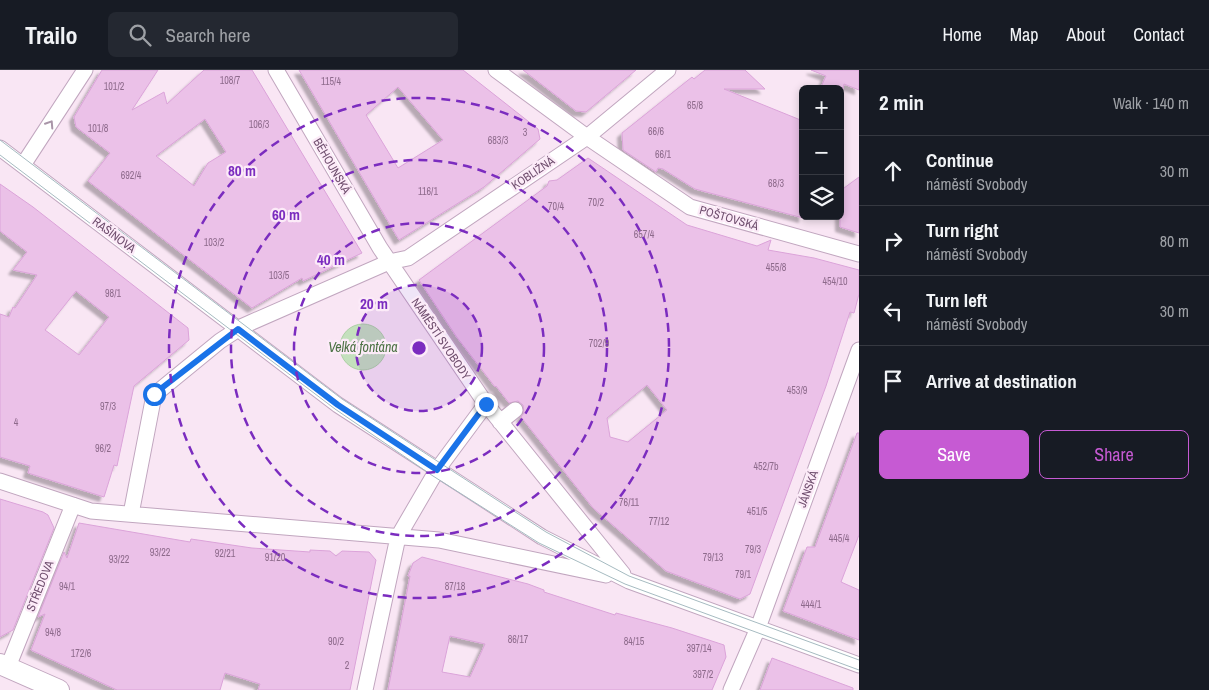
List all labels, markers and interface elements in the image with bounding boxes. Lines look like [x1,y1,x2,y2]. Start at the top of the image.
search box [108,12,458,57]
text: Trailo [25,19,78,51]
icon: search [126,21,154,49]
text: Search here [166,22,250,48]
text: Home [942,22,982,47]
text: Map [1010,22,1039,47]
text: About [1067,22,1105,47]
text: Contact [1133,22,1184,47]
house number: 108/7 [220,74,241,87]
house number: 115/4 [321,75,341,88]
house number: 101/2 [104,80,125,93]
map controls [799,85,844,220]
button: + [799,85,844,130]
text: 2 min [879,88,924,117]
text: Walk · 140 m [1113,92,1189,114]
house number: 65/8 [687,99,703,112]
house number: 106/3 [249,118,270,131]
one-way arrow [44,121,53,130]
house number: 101/8 [88,122,109,135]
house number: 66/6 [648,125,664,138]
house number: 3 [523,126,528,139]
button: − [799,130,844,175]
house number: 683/3 [488,134,509,147]
street label: BĚHOUNSKÁ [310,135,355,197]
text: Continue [926,147,994,173]
house number: 66/1 [655,148,671,161]
street label: KOBLIŽNÁ [508,153,558,193]
icon: ahead [879,157,907,185]
text: 80 m [228,160,256,181]
text: 30 m [1160,160,1189,182]
house number: 692/4 [121,169,142,182]
text: náměstí Svobody [926,173,1027,195]
button: layers [799,175,844,220]
house number: 68/3 [768,177,784,190]
house number: 116/1 [418,185,438,198]
house number: 70/2 [588,196,604,209]
house number: 70/4 [548,200,564,213]
street label: POŠTOVSKÁ [698,202,761,234]
text: 60 m [272,204,300,225]
street label: RAŠÍNOVA [89,214,139,257]
text: Turn right [926,217,998,243]
icon: right [879,227,907,255]
house number: 657/4 [634,228,655,241]
text: 80 m [1160,230,1189,252]
house number: 103/2 [204,236,225,249]
text: náměstí Svobody [926,243,1027,265]
text: 40 m [317,249,345,270]
house number: 455/8 [766,261,787,274]
house number: 103/5 [269,269,290,282]
house number: 454/10 [822,275,848,288]
house number: 98/1 [105,287,121,300]
text: Turn left [926,287,987,313]
text: 20 m [360,293,388,314]
street label: NÁMĚSTÍ SVOBODY [408,295,474,383]
icon: left [879,297,907,325]
text: 30 m [1160,300,1189,322]
text: náměstí Svobody [926,313,1027,335]
house number: 702/9 [589,337,610,350]
water label: Velká fontána [328,338,398,356]
centre of rings [410,339,428,357]
icon: arrive [879,367,907,395]
text: Arrive at destination [926,368,1077,394]
route start [143,383,166,406]
house number: 453/9 [787,384,808,397]
route end [475,393,498,416]
house number: 97/3 [100,400,116,413]
house number: 4 [14,416,19,429]
button: Save [879,430,1029,479]
button: Share [1039,430,1189,479]
house number: 96/2 [95,442,111,455]
house number: 452/7b [753,460,779,473]
street label: JÁNSKÁ [794,468,822,510]
house number: 76/11 [619,496,639,509]
house number: 451/5 [747,505,768,518]
house number: 77/12 [649,515,670,528]
house number: 445/4 [829,532,850,545]
house number: 79/3 [745,543,761,556]
house number: 93/22 [150,546,171,559]
house number: 92/21 [215,547,236,560]
house number: 91/20 [265,551,286,564]
house number: 79/13 [703,551,724,564]
house number: 93/22 [109,553,130,566]
street label: STŘEDOVA [23,558,58,614]
house number: 79/1 [735,568,751,581]
house number: 94/1 [59,580,75,593]
house number: 87/18 [445,580,466,593]
house number: 444/1 [801,598,822,611]
house number: 94/8 [45,626,61,639]
house number: 86/17 [508,633,529,646]
house number: 90/2 [328,635,344,648]
house number: 84/15 [624,635,645,648]
house number: 397/14 [686,642,712,655]
house number: 172/6 [71,647,92,660]
house number: 2 [345,659,350,672]
house number: 397/2 [693,668,714,681]

